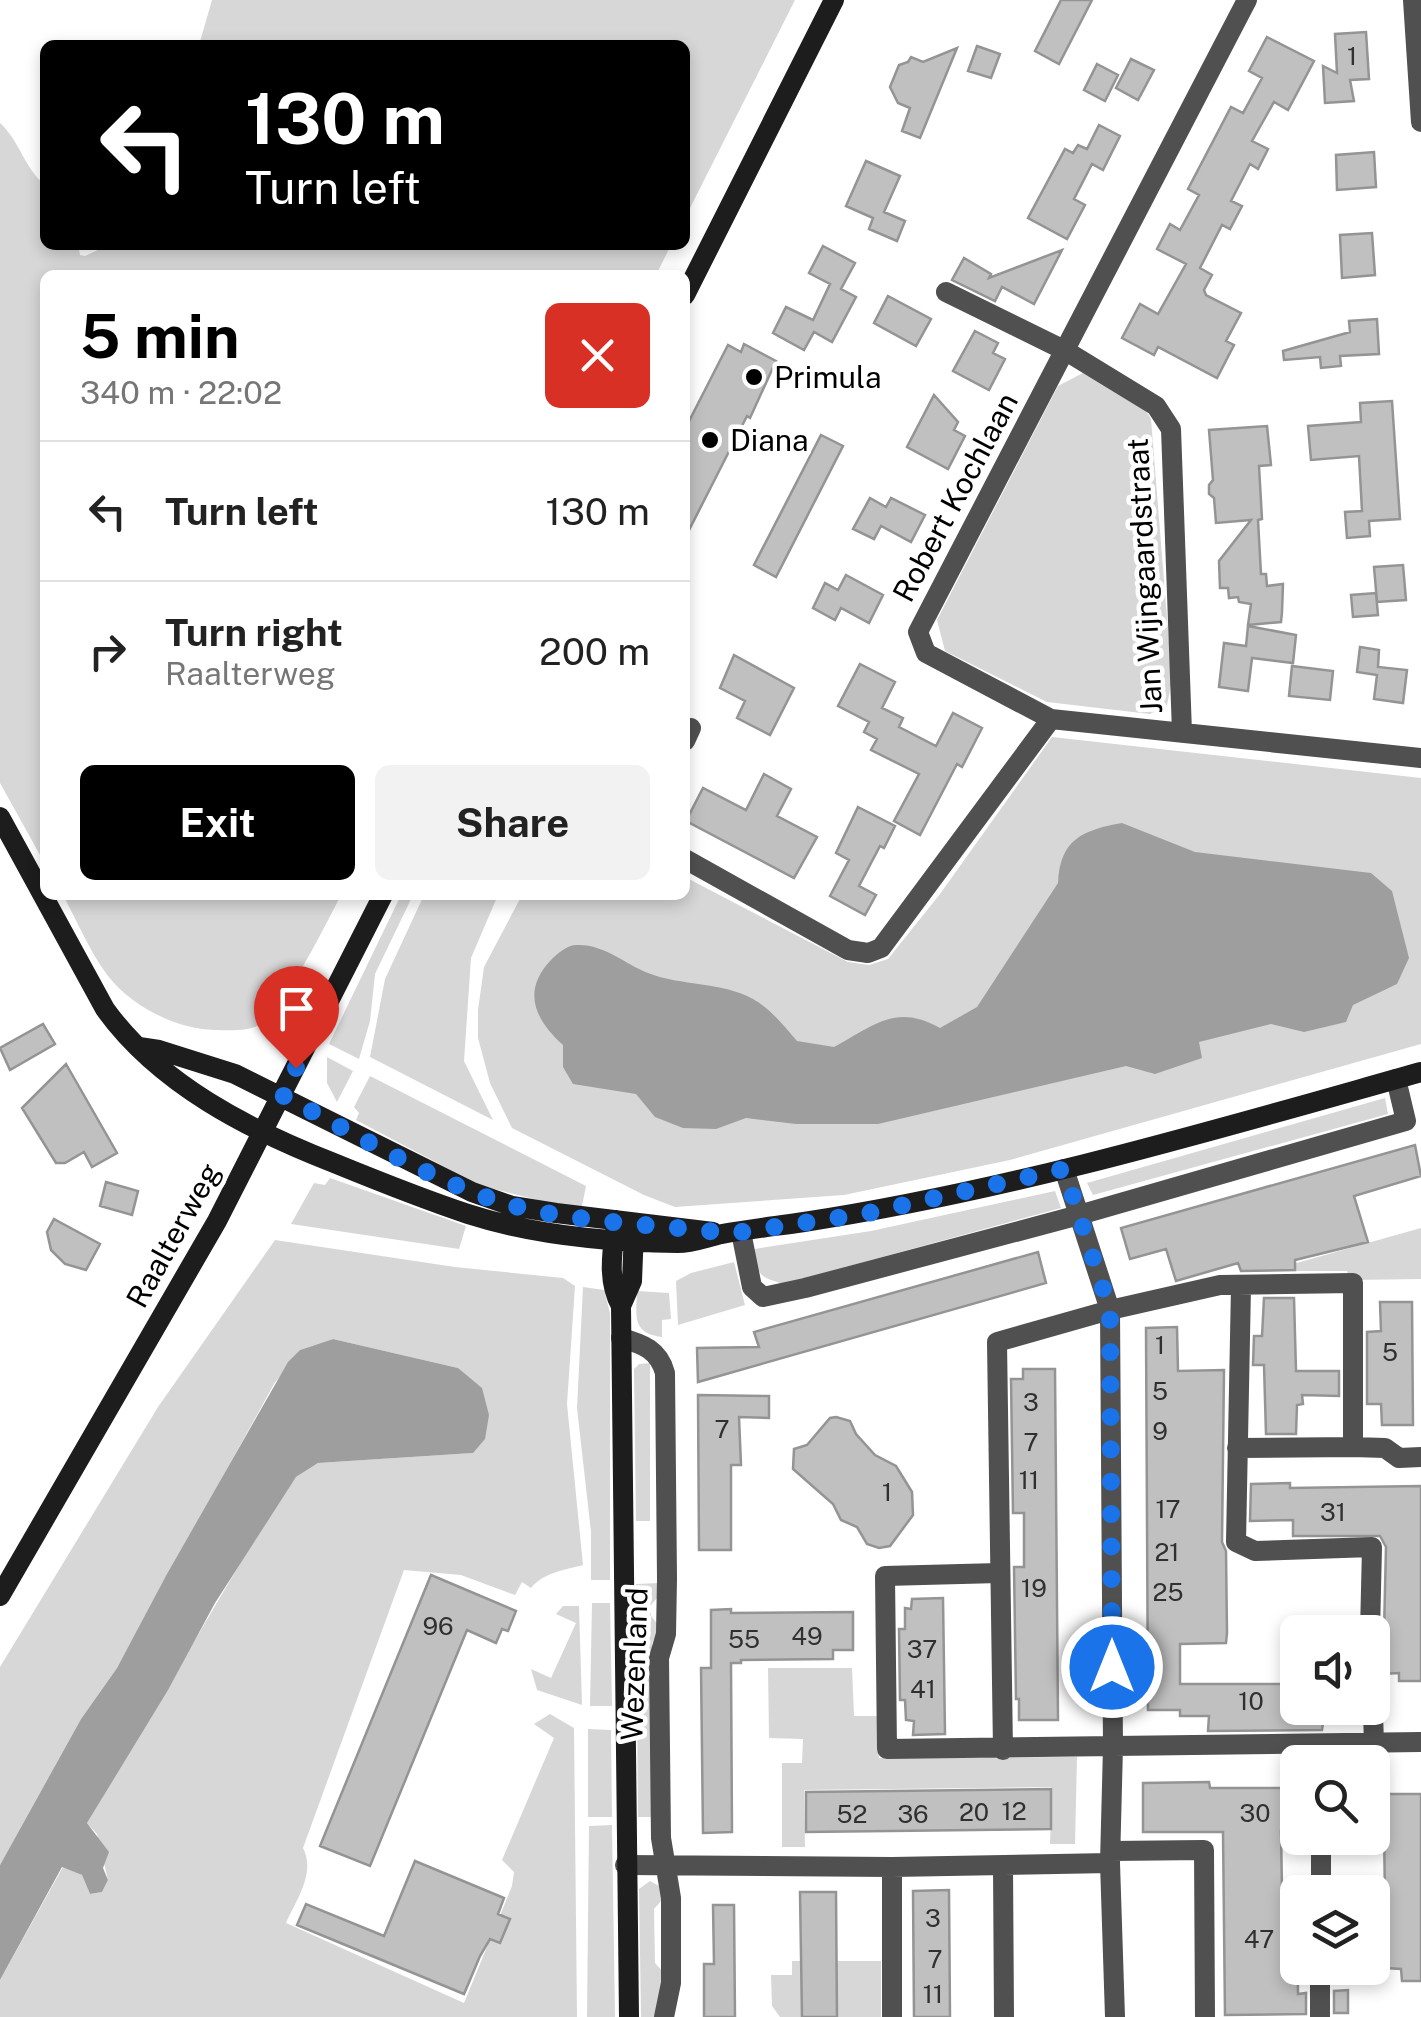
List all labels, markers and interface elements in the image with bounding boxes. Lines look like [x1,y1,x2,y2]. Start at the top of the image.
house number: 1 [1347,41,1357,71]
text: 130 m [245,77,445,160]
icon: left [80,80,210,210]
text: Turn left [245,161,421,214]
text: 5 min [80,301,240,372]
button: close [545,303,650,408]
place label: Primula [774,359,882,395]
marker: Primula [743,366,765,388]
text: 340 m · 22:02 [80,374,282,411]
street label: Robert Kochlaan [885,386,1025,608]
place label: Diana [730,422,809,458]
marker: Diana [699,429,721,451]
street label: Jan Wijngaardstraat [1119,437,1169,715]
icon: left [80,484,135,539]
text: Turn left [165,489,319,534]
text: 130 m [545,489,650,534]
text: Turn right [165,610,343,655]
icon: right [80,624,135,679]
text: 200 m [539,629,650,674]
text: Raalterweg [165,655,336,692]
button: Exit [80,765,355,880]
button: Share [375,765,650,880]
pin [254,966,339,1069]
icon: arrive [269,981,324,1036]
street label: Raalterweg [118,1156,228,1314]
house number: 1 [1155,1330,1165,1360]
house number: 5 [1382,1337,1398,1367]
house number: 5 [1152,1376,1168,1406]
house number: 3 [1023,1387,1039,1417]
house number: 7 [714,1414,730,1444]
house number: 9 [1152,1416,1168,1446]
house number: 7 [1023,1427,1039,1457]
house number: 11 [1019,1465,1039,1495]
house number: 1 [882,1477,892,1507]
house number: 17 [1155,1494,1181,1524]
house number: 31 [1320,1497,1346,1527]
house number: 21 [1154,1537,1180,1567]
house number: 19 [1021,1573,1047,1603]
house number: 25 [1153,1577,1183,1607]
street label: Wezenland [613,1587,655,1741]
house number: 96 [422,1611,454,1641]
position arrow [1060,1615,1164,1719]
map controls [1280,1615,1390,1985]
button: sound [1280,1615,1390,1725]
house number: 49 [791,1621,823,1651]
house number: 55 [728,1624,760,1654]
house number: 37 [907,1634,937,1664]
house number: 41 [910,1674,936,1704]
house number: 10 [1238,1686,1264,1716]
button: search [1280,1745,1390,1855]
house number: 12 [1001,1796,1027,1826]
house number: 20 [959,1797,989,1827]
house number: 30 [1240,1798,1270,1828]
house number: 52 [837,1799,867,1829]
house number: 36 [897,1799,929,1829]
button: layers [1280,1875,1390,1985]
house number: 3 [925,1903,941,1933]
house number: 47 [1244,1924,1274,1954]
house number: 7 [927,1944,943,1974]
house number: 11 [923,1979,943,2009]

